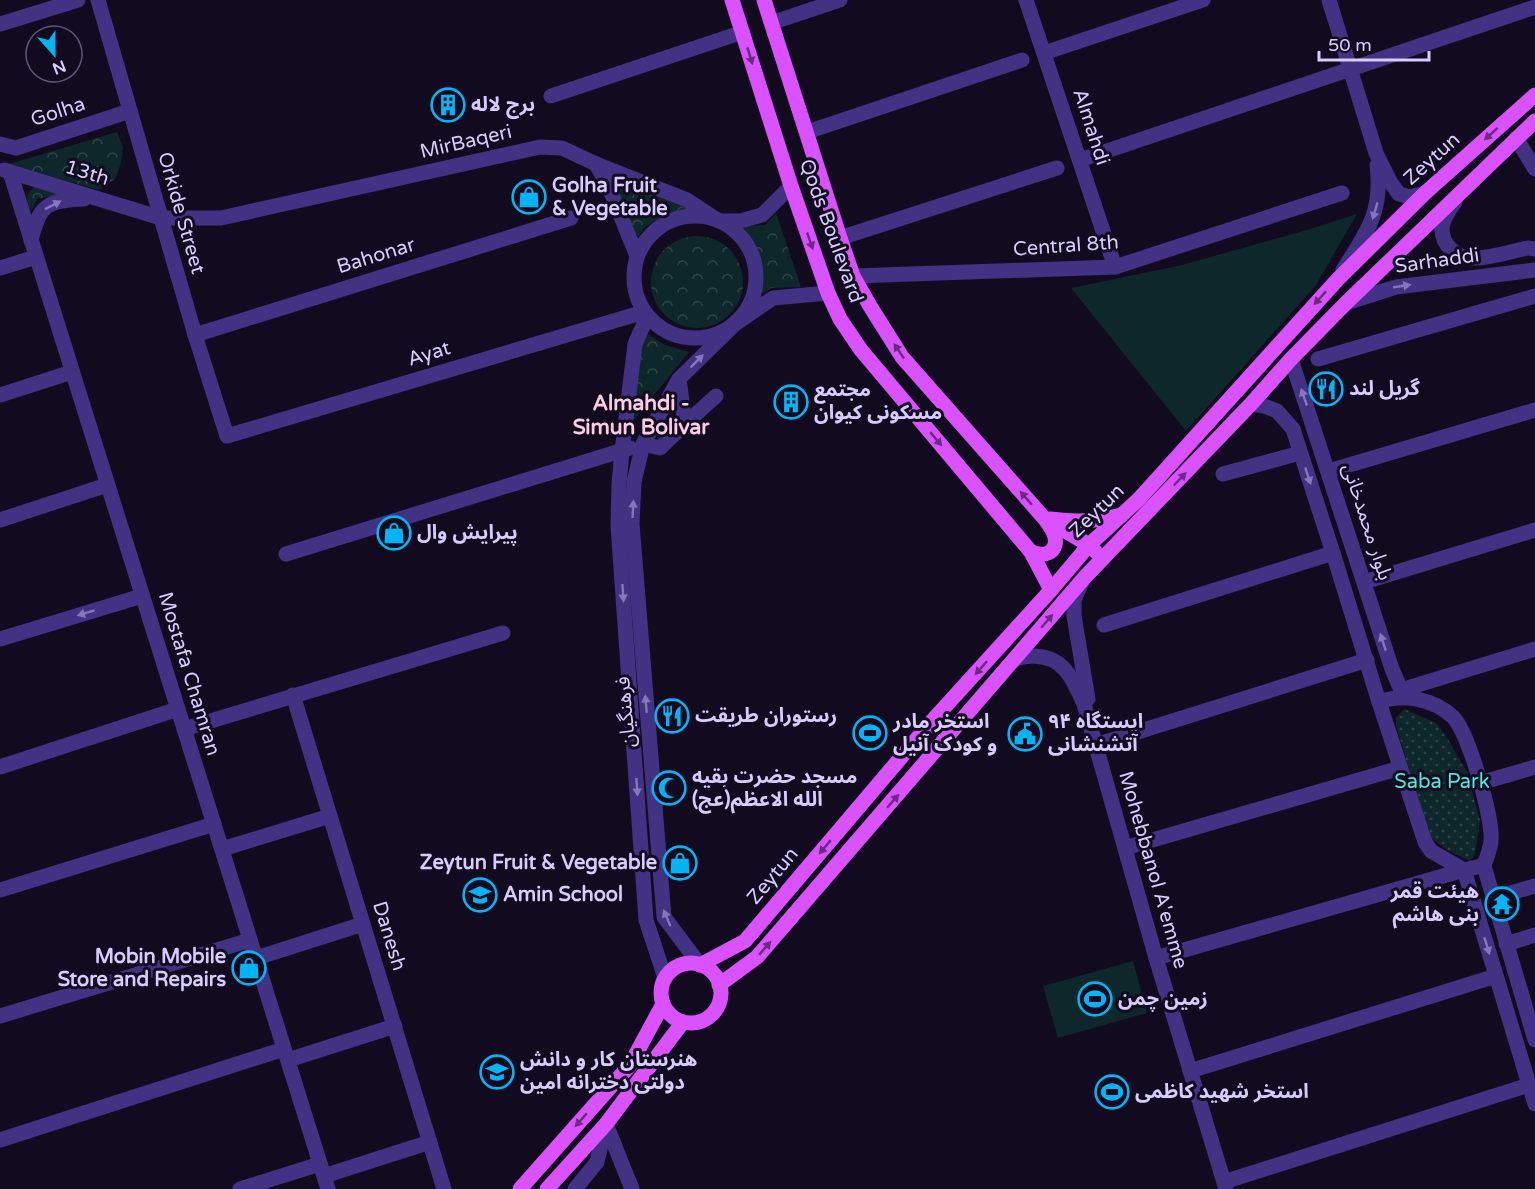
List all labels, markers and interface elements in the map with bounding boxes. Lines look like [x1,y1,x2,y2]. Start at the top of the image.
north arrow [24,24,84,84]
scale bar [1319,24,1428,62]
text: 50 m [1328,34,1372,56]
one-way arrow [746,47,755,65]
text: N [49,55,69,79]
street label: Almahdi [1067,86,1115,168]
building icon: برج لاله [430,87,466,123]
street label: Golha [28,92,88,132]
place label: برج لاله [471,93,535,119]
street label: MirBaqeri [418,120,514,164]
one-way arrow [1484,127,1499,140]
street label: Zeytun [1399,128,1465,190]
street label: Orkide Street [152,149,210,277]
street label: 13th [62,155,112,191]
street label: Qods Boulevard [794,156,868,306]
place label: Golha Fruit & Vegetable [552,174,668,221]
shop icon: Golha Fruit & Vegetable [511,179,547,215]
one-way arrow [44,201,62,211]
one-way arrow [1369,202,1379,220]
street label: Central 8th [1012,230,1120,262]
one-way arrow [805,232,815,250]
street label: Bahonar [334,233,418,279]
street label: Sarhaddi [1393,243,1481,279]
one-way arrow [1393,282,1412,291]
one-way arrow [1314,290,1327,305]
street label: Ayat [405,336,454,372]
one-way arrow [893,343,904,360]
one-way arrow [690,354,705,368]
restaurant icon: گریل لند [1308,371,1344,407]
place label: گریل لند [1349,377,1421,401]
place label: مجتمع مسکونی کیوان [814,378,942,425]
building icon: مجتمع مسکونی کیوان [773,384,809,420]
one-way arrow [1298,388,1308,406]
district label: Almahdi - Simun Bolivar [573,391,710,440]
one-way arrow [929,431,942,446]
street label: بلوار محمدخانی [1337,461,1397,583]
one-way arrow [1304,467,1313,485]
one-way arrow [1173,471,1187,486]
street label: Zeytun [1065,479,1129,543]
one-way arrow [1020,490,1033,506]
one-way arrow [628,500,637,519]
shop icon: پیرایش وال [376,515,412,551]
place label: پیرایش وال [417,521,518,546]
one-way arrow [618,583,627,602]
street label: Mostafa Chamran [153,589,225,759]
one-way arrow [77,609,95,618]
one-way arrow [1040,614,1053,629]
one-way arrow [1378,633,1388,651]
one-way arrow [975,660,988,675]
street label: فرهنگیان [611,675,641,749]
one-way arrow [642,694,651,713]
restaurant icon: رستوران طریقت [654,698,690,734]
place label: رستوران طریقت [695,704,837,728]
place label: استخر مادر و کودک آنیل [892,710,997,757]
place label: ایستگاه ۹۴ آتشنشانی [1048,710,1143,757]
sports icon: استخر مادر و کودک آنیل [852,715,888,751]
public building icon: ایستگاه ۹۴ آتشنشانی [1007,716,1043,752]
place label: مسجد حضرت بقیه الله الاعظم(عج) [692,765,857,814]
street label: Mohebbanol A'emme [1113,768,1193,972]
mosque icon: مسجد حضرت بقیه الله الاعظم(عج) [651,770,687,806]
park label: Saba Park [1394,770,1490,794]
one-way arrow [632,778,641,797]
one-way arrow [886,793,899,809]
one-way arrow [819,839,832,855]
street label: Zeytun [742,843,804,909]
shop icon: Zeytun Fruit & Vegetable [662,845,698,881]
place label: Zeytun Fruit & Vegetable [420,851,657,875]
school or university icon: Amin School [462,877,498,913]
place label: هیئت قمر بنی هاشم [1390,880,1479,929]
place label: Amin School [503,883,623,907]
temple icon: هیئت قمر بنی هاشم [1484,886,1520,922]
street label: Danesh [367,898,411,974]
one-way arrow [662,909,672,927]
one-way arrow [1483,937,1492,955]
one-way arrow [758,941,771,956]
place label: Mobin Mobile Store and Repairs [58,945,226,992]
shop icon: Mobin Mobile Store and Repairs [231,950,267,986]
sports icon: زمین چمن [1077,981,1113,1017]
place label: زمین چمن [1118,987,1208,1012]
place label: هنرستان کار و دانش دولتی دخترانه امین [520,1048,698,1095]
school or university icon: هنرستان کار و دانش دولتی دخترانه امین [479,1054,515,1090]
sports icon: استخر شهید کاظمی [1094,1074,1130,1110]
place label: استخر شهید کاظمی [1135,1080,1309,1104]
one-way arrow [575,1112,588,1127]

